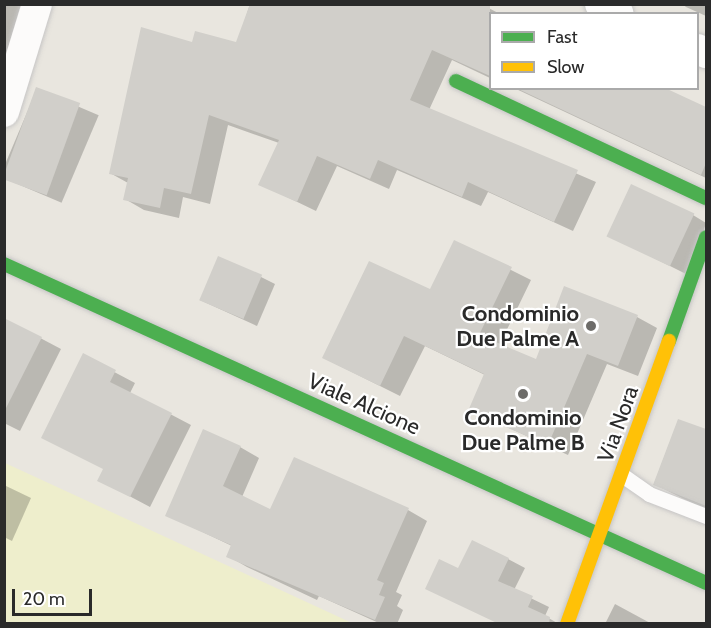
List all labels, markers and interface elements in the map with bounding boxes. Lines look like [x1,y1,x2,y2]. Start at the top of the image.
legend [489,12,699,90]
text: Fast [547,26,578,48]
text: Slow [547,56,584,78]
place label: Condominio Due Palme A [456,300,579,352]
marker: Condominio Due Palme A [584,319,598,333]
street label: Viale Alcione [304,368,424,440]
street label: Via Nora [592,382,644,466]
marker: Condominio Due Palme B [516,387,530,401]
place label: Condominio Due Palme B [462,404,584,456]
scale bar [15,577,94,615]
text: 20 m [23,588,65,610]

